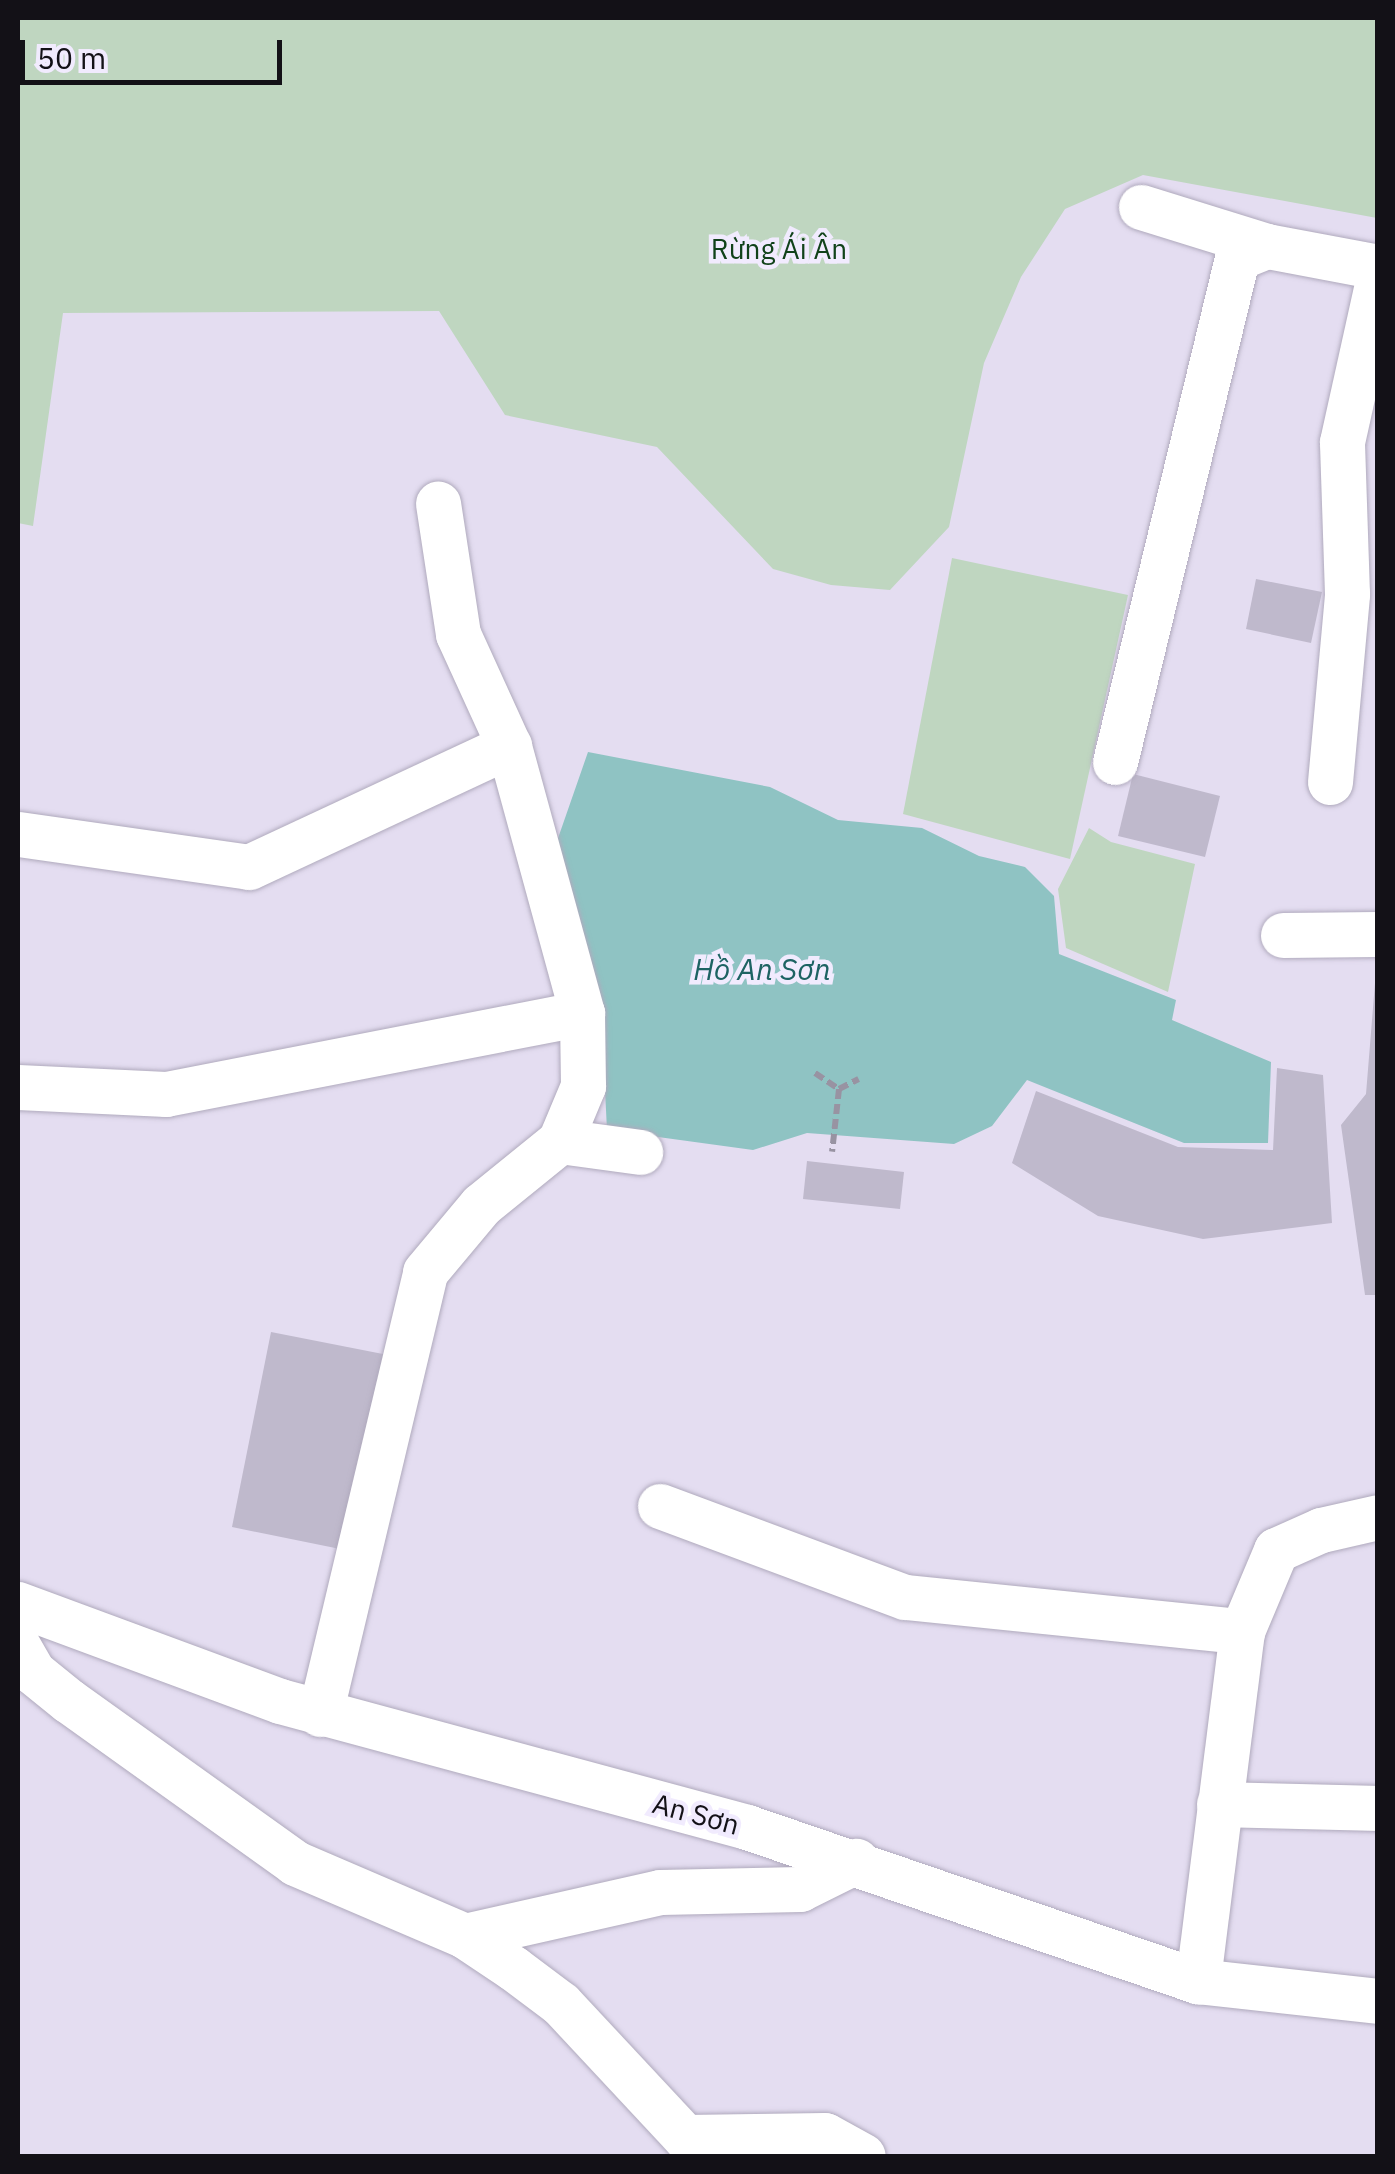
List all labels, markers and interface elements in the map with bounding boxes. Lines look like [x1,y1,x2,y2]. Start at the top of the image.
scale bar [25,20,288,82]
text: 50 m [37,38,106,77]
park label: Rừng Ái Ân [711,232,847,266]
water label: Hồ An Sơn [693,951,831,987]
street label: An Sơn [649,1786,743,1842]

